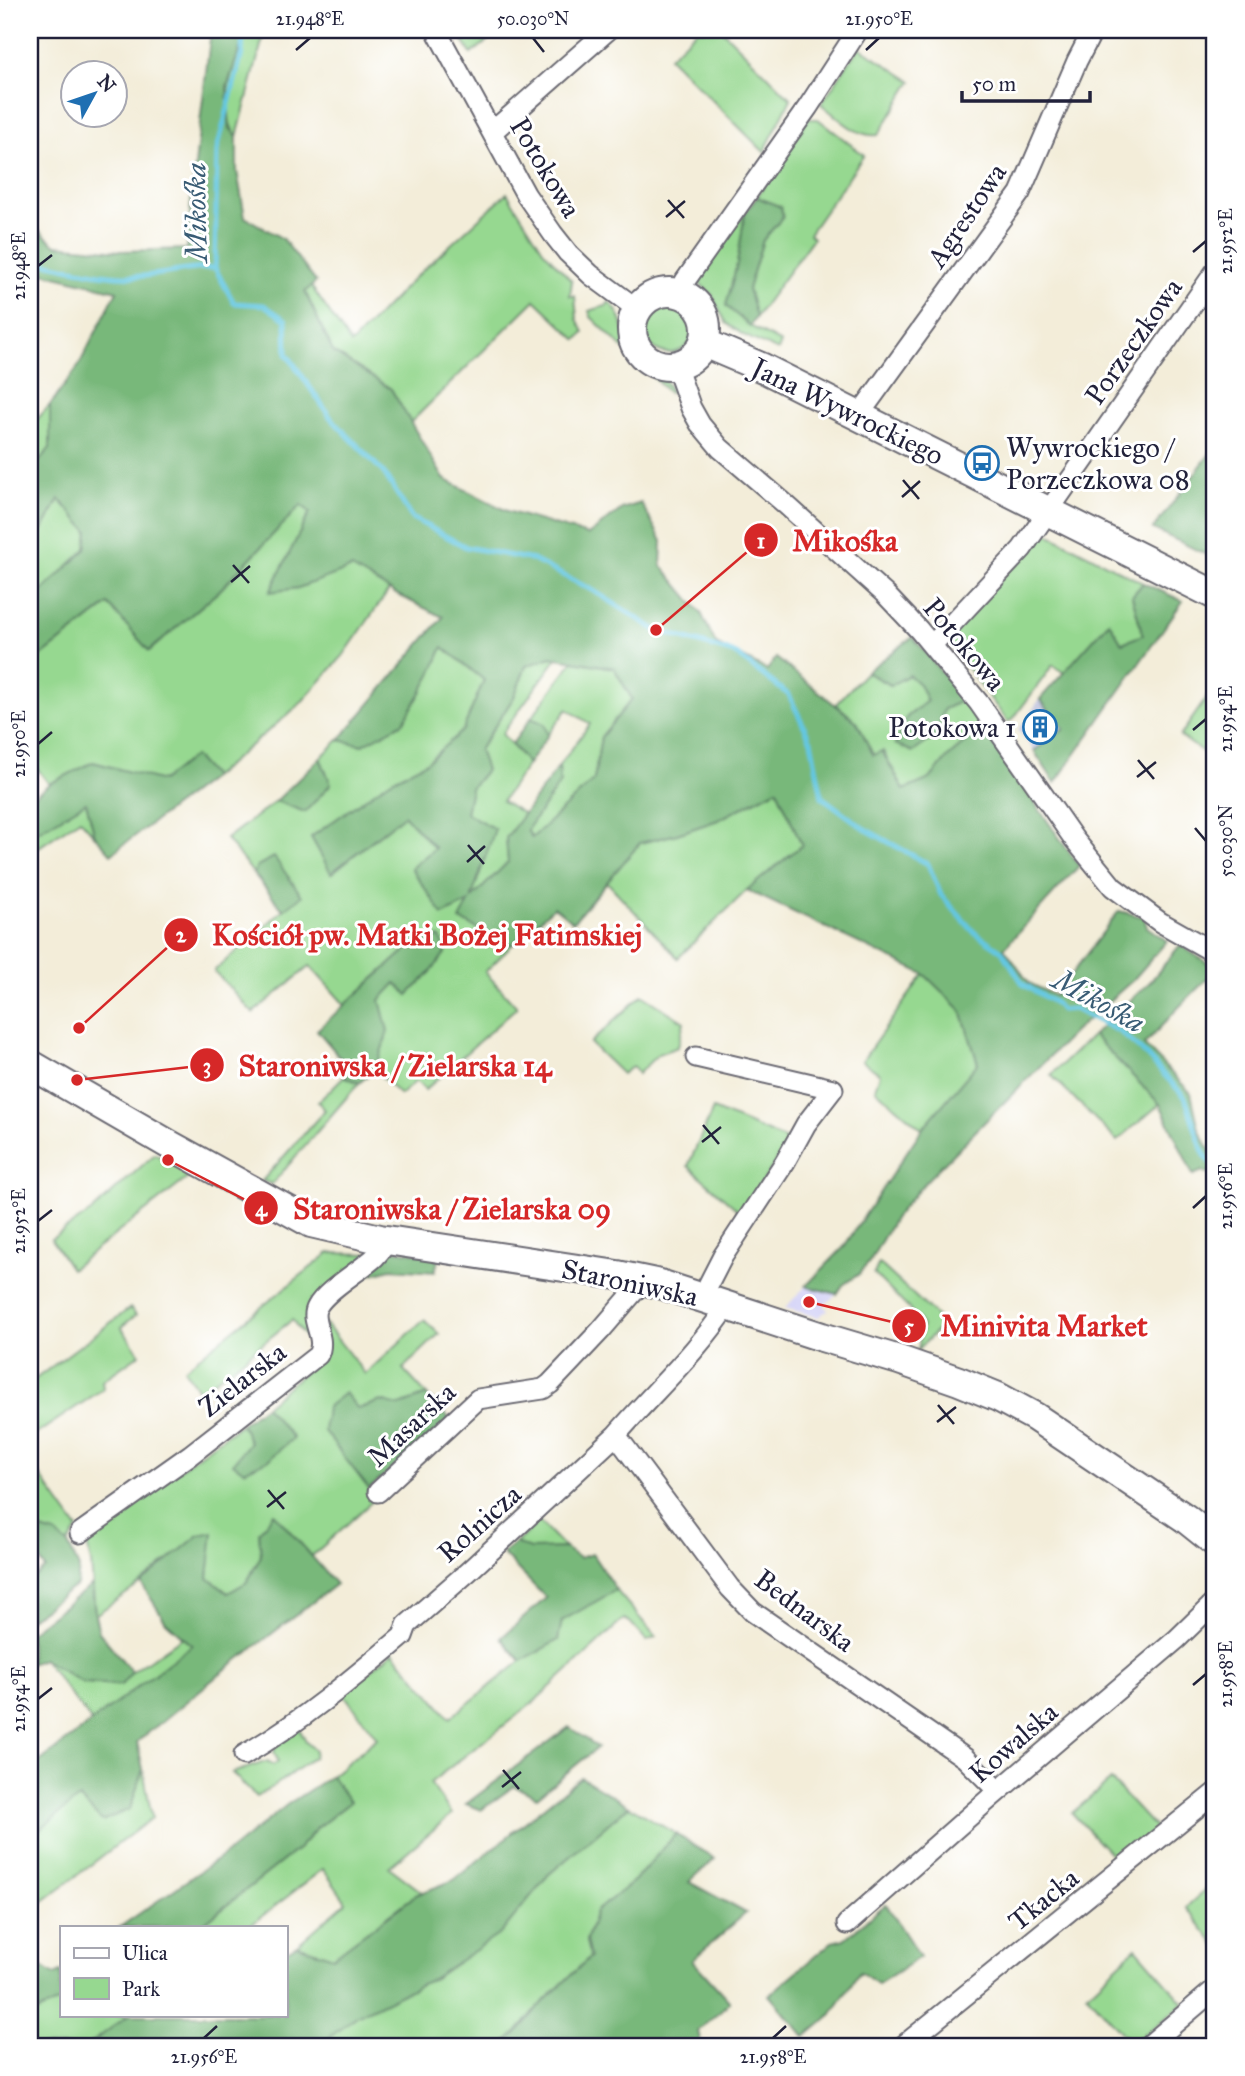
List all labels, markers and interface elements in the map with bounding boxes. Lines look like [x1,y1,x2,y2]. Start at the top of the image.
text: 21.948°E [276,8,344,30]
text: 50.030°N [497,8,569,30]
text: 21.950°E [845,8,913,30]
north arrow [60,60,130,130]
scale bar [962,60,1089,104]
text: N [93,70,121,97]
text: 50 m [972,71,1017,97]
street label: Potokowa [502,111,589,224]
street label: Agrestowa [918,156,1014,275]
water label: Mikośka [177,162,215,265]
text: 21.952°E [1215,208,1237,274]
text: 21.948°E [8,232,30,300]
street label: Porzeczkowa [1077,271,1190,411]
street label: Jana Wywrockiego [743,349,950,473]
place label: Wywrockiego / Porzeczkowa 08 [1006,430,1190,497]
bus stop icon: Wywrockiego / Porzeczkowa 08 [963,444,1001,482]
callout: Mikośka [743,515,912,566]
text: Mikośka [792,523,899,559]
text: 1 [757,528,765,554]
street label: Potokowa [916,591,1014,698]
text: 21.954°E [1215,686,1237,752]
building icon: Potokowa 1 [1021,708,1059,746]
text: 21.950°E [8,710,30,778]
place label: Potokowa 1 [888,710,1016,745]
text: 50.030°N [1215,805,1237,877]
callout: Kościół pw. Matki Bożej Fatimskiej [163,909,657,960]
text: Kościół pw. Matki Bożej Fatimskiej [212,917,642,953]
text: 2 [176,922,187,948]
water label: Mikośka [1044,960,1151,1041]
callout: Staroniwska / Zielarska 14 [189,1040,565,1091]
text: Staroniwska / Zielarska 14 [238,1048,553,1084]
text: 3 [203,1053,211,1079]
text: 21.956°E [1215,1163,1237,1229]
callout: Staroniwska / Zielarska 09 [244,1183,625,1234]
text: 21.952°E [8,1188,30,1254]
text: Staroniwska / Zielarska 09 [293,1191,611,1228]
text: 4 [255,1196,268,1222]
street label: Staroniwska [559,1251,701,1314]
callout: Minivita Market [891,1300,1161,1351]
text: Minivita Market [940,1308,1148,1344]
text: 5 [904,1313,914,1339]
street label: Zielarska [192,1334,293,1424]
street label: Masarska [360,1375,463,1474]
street label: Rolnicza [430,1477,529,1570]
street label: Bednarska [748,1561,862,1660]
text: 21.958°E [1215,1641,1237,1707]
text: 21.954°E [8,1666,30,1732]
street label: Kowalska [962,1694,1065,1790]
street label: Tkacka [1001,1860,1086,1938]
legend [60,1926,287,2016]
text: Ulica [122,1940,168,1966]
text: Park [122,1976,160,2002]
text: 21.956°E [171,2046,237,2068]
text: 21.958°E [740,2046,806,2068]

